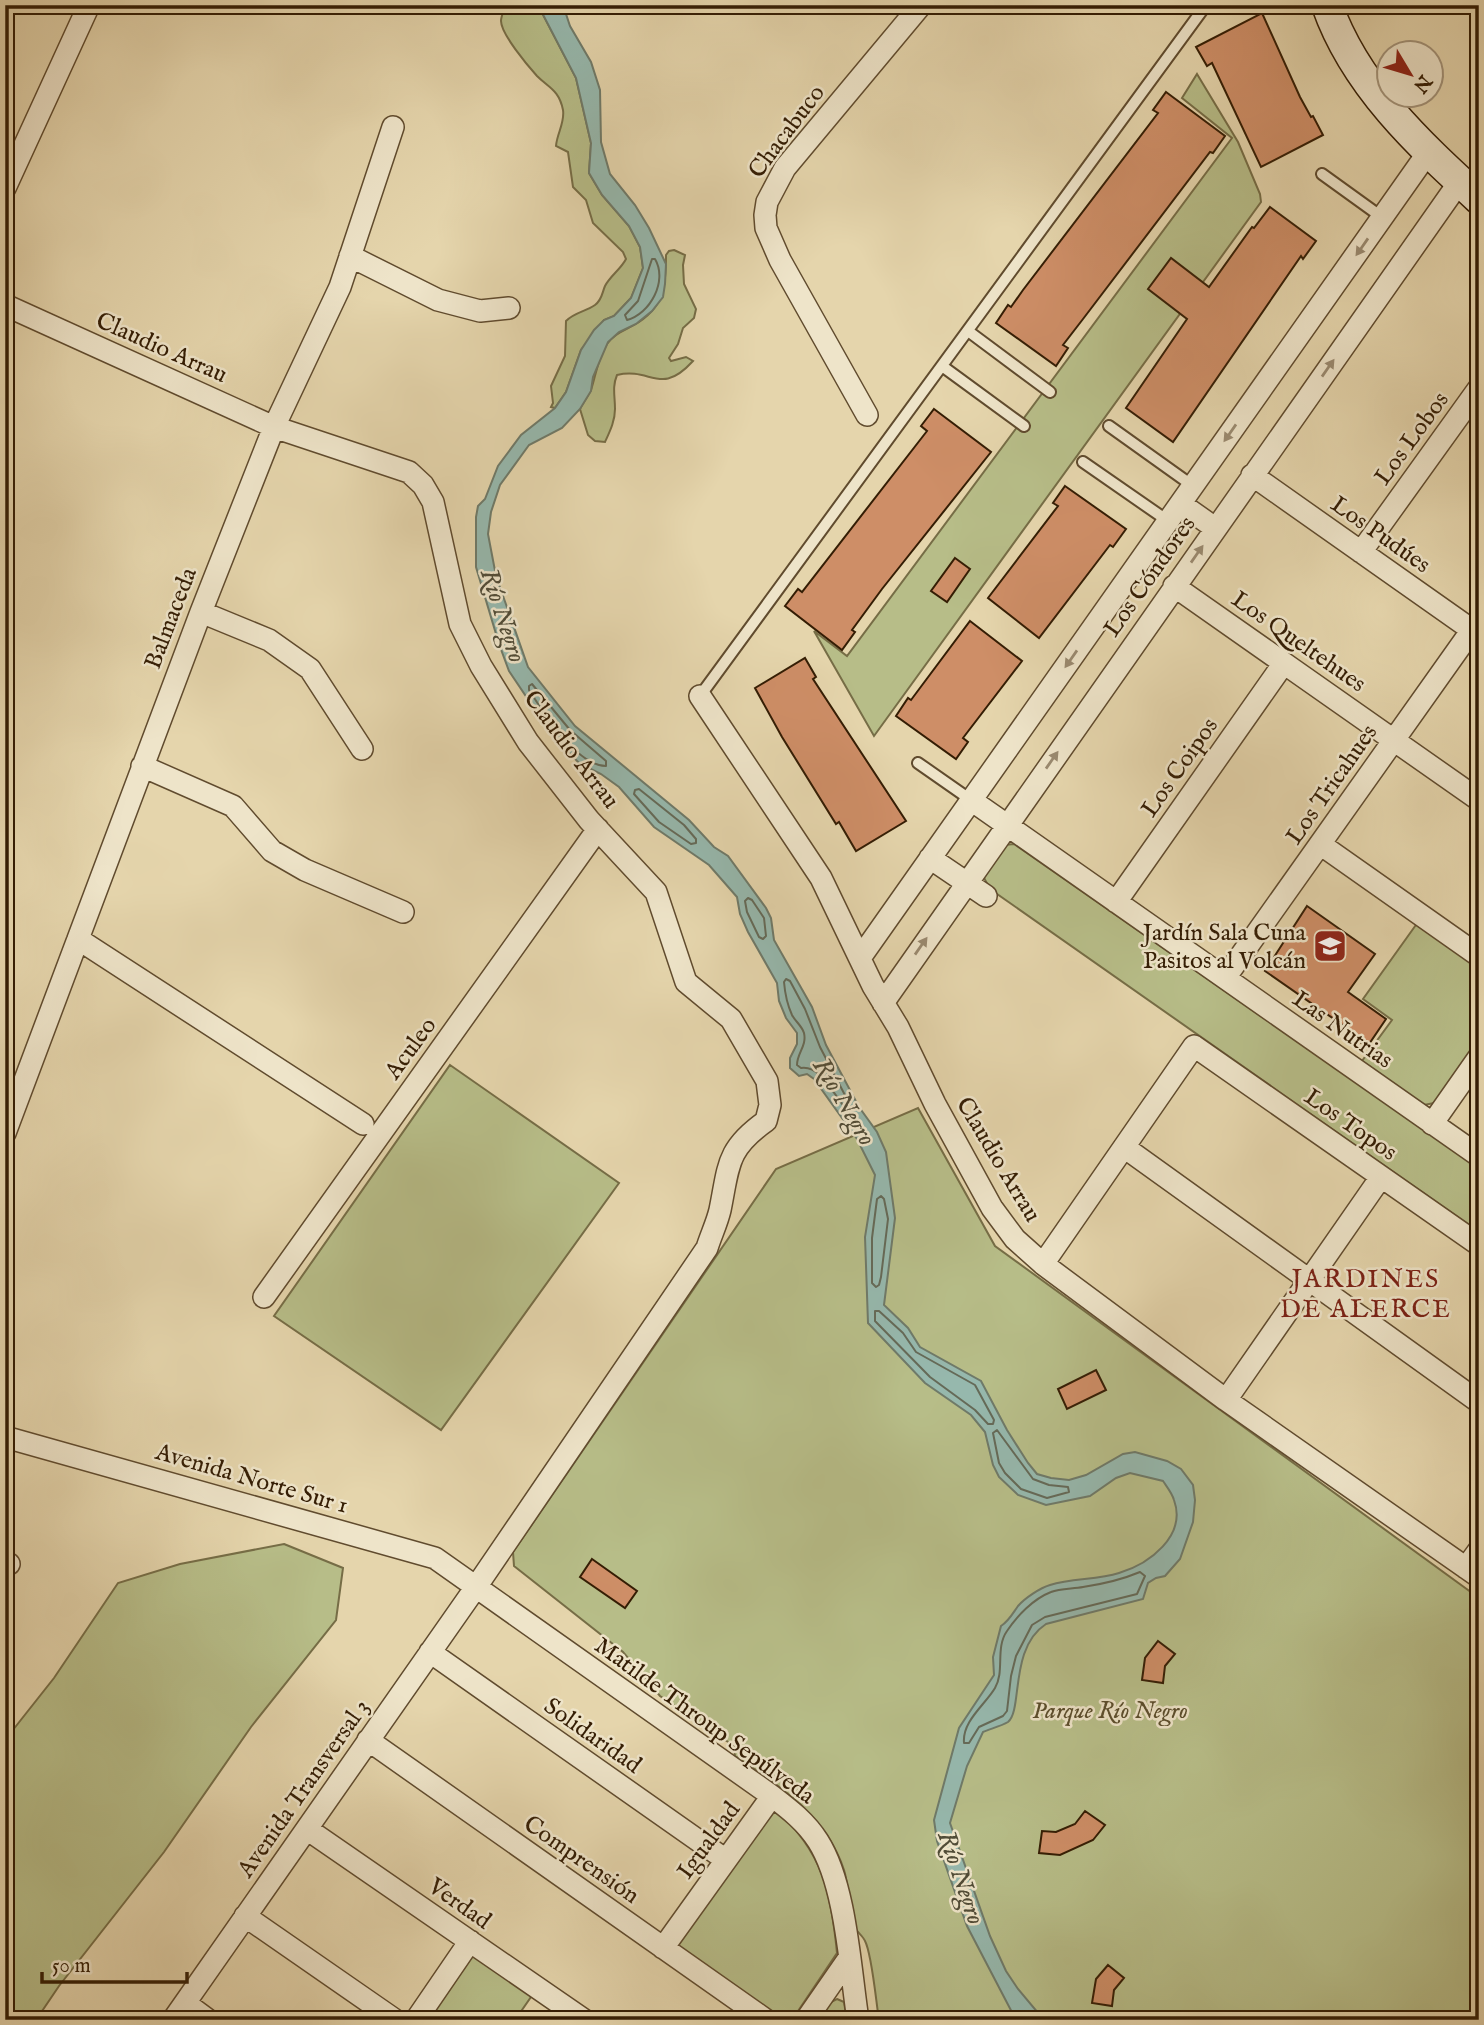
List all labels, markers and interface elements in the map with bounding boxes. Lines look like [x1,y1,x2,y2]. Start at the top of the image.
north arrow [1376,38,1446,108]
text: N [1407,69,1437,98]
street label: Chacabuco [742,79,833,185]
one-way arrow [1355,238,1369,256]
street label: Claudio Arrau [91,306,232,391]
one-way arrow [1321,359,1335,377]
street label: Los Lobos [1368,386,1457,492]
one-way arrow [1224,424,1238,442]
street label: Los Pudúes [1324,490,1436,581]
street label: Los Cóndores [1097,510,1203,643]
one-way arrow [1190,545,1204,563]
street label: Balmaceda [138,563,205,674]
water label: Río Negro [471,564,533,667]
street label: Los Queltehues [1225,584,1371,700]
one-way arrow [1064,650,1078,668]
street label: Claudio Arrau [516,684,625,815]
street label: Los Coipos [1135,712,1226,824]
street label: Los Tricahues [1279,719,1385,851]
one-way arrow [1045,751,1059,769]
place label: Jardín Sala Cuna Pasitos al Volcán [1140,918,1307,977]
school or university icon: Jardín Sala Cuna Pasitos al Volcán [1311,927,1349,965]
one-way arrow [914,937,928,955]
street label: Las Nutrias [1286,984,1399,1076]
street label: Aculeo [378,1012,444,1087]
water label: Río Negro [804,1052,883,1152]
street label: Los Topos [1298,1082,1403,1168]
street label: Claudio Arrau [948,1092,1047,1228]
district label: JARDINES DE ALERCE [1280,1263,1452,1326]
street label: Avenida Norte Sur 1 [151,1437,351,1522]
street label: Matilde Throup Sepúlveda [588,1631,821,1812]
street label: Solidaridad [537,1691,647,1781]
street label: Avenida Transversal 3 [231,1694,377,1885]
park label: Parque Río Negro [1032,1696,1188,1727]
street label: Igualdad [671,1796,748,1886]
street label: Comprensión [517,1809,645,1912]
water label: Río Negro [928,1826,992,1929]
street label: Verdad [421,1871,497,1937]
scale bar [42,1941,187,1985]
text: 50 m [52,1953,91,1980]

